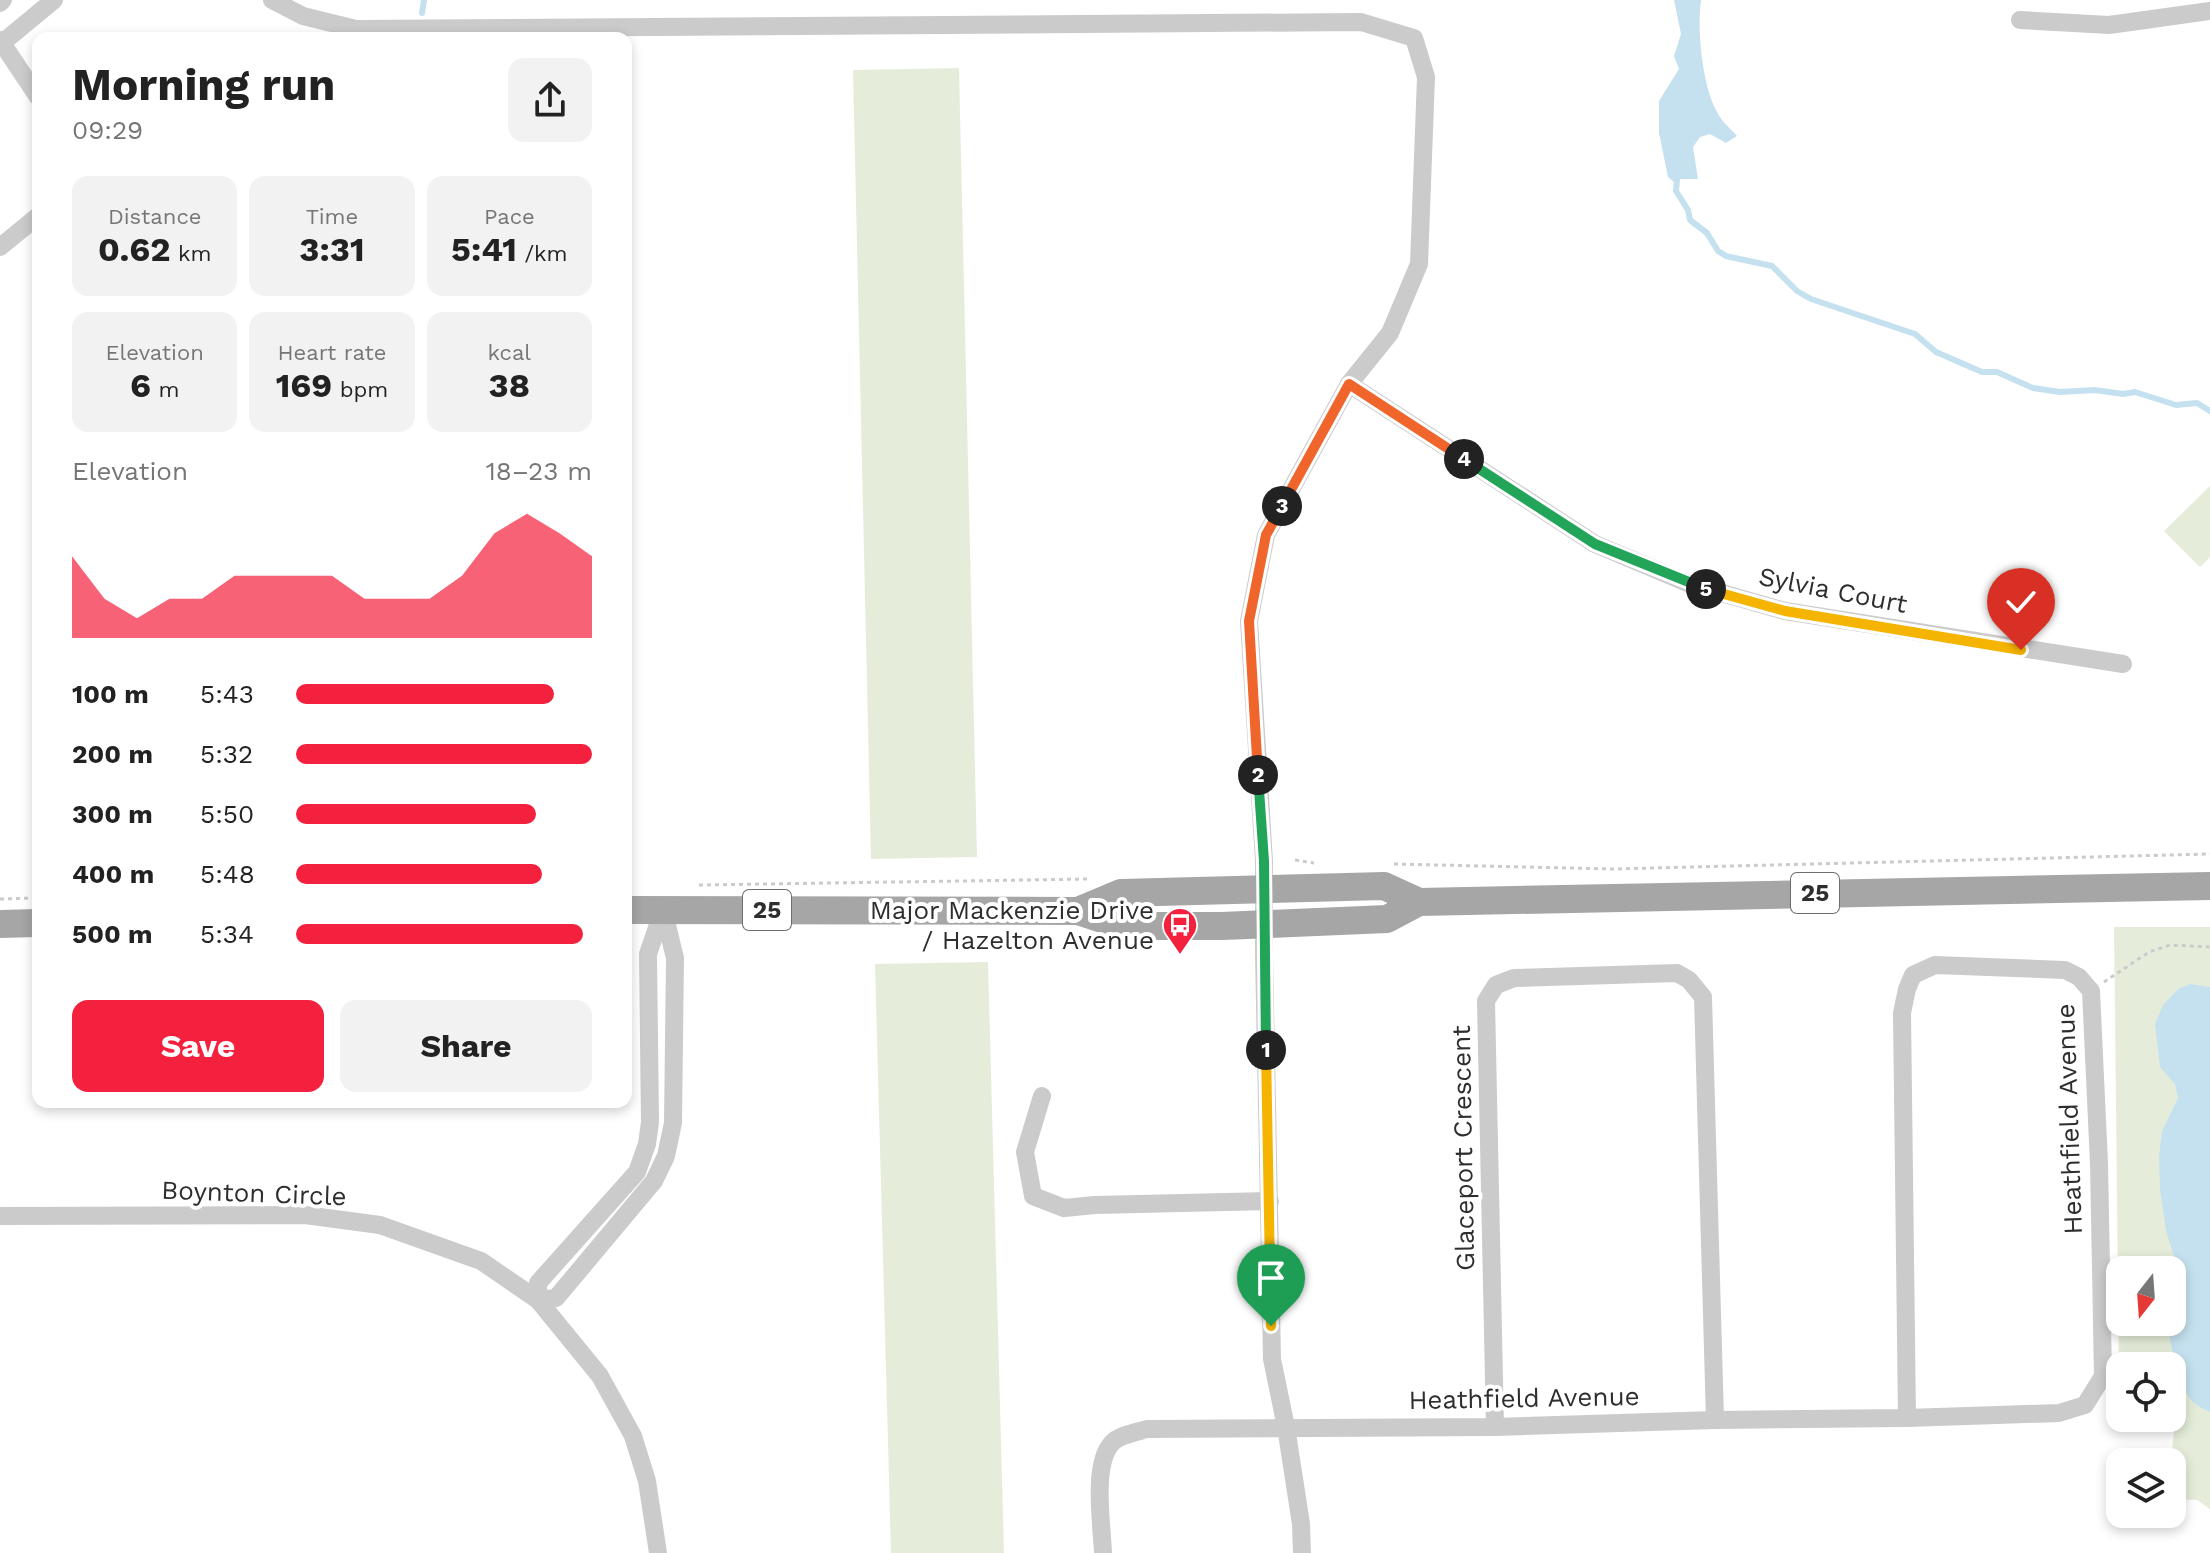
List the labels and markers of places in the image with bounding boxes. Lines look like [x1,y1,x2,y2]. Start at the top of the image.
pin: 4 [1444,439,1484,479]
pin: 3 [1262,486,1302,526]
pin [1987,568,2055,650]
pin: 5 [1686,569,1726,609]
pin: 2 [1238,755,1278,795]
place label: Major Mackenzie Drive / Hazelton Avenue [870,895,1154,955]
bus stop icon: Major Mackenzie Drive / Hazelton Avenue [1161,906,1199,956]
pin: 1 [1246,1030,1286,1070]
pin [1237,1244,1305,1326]

